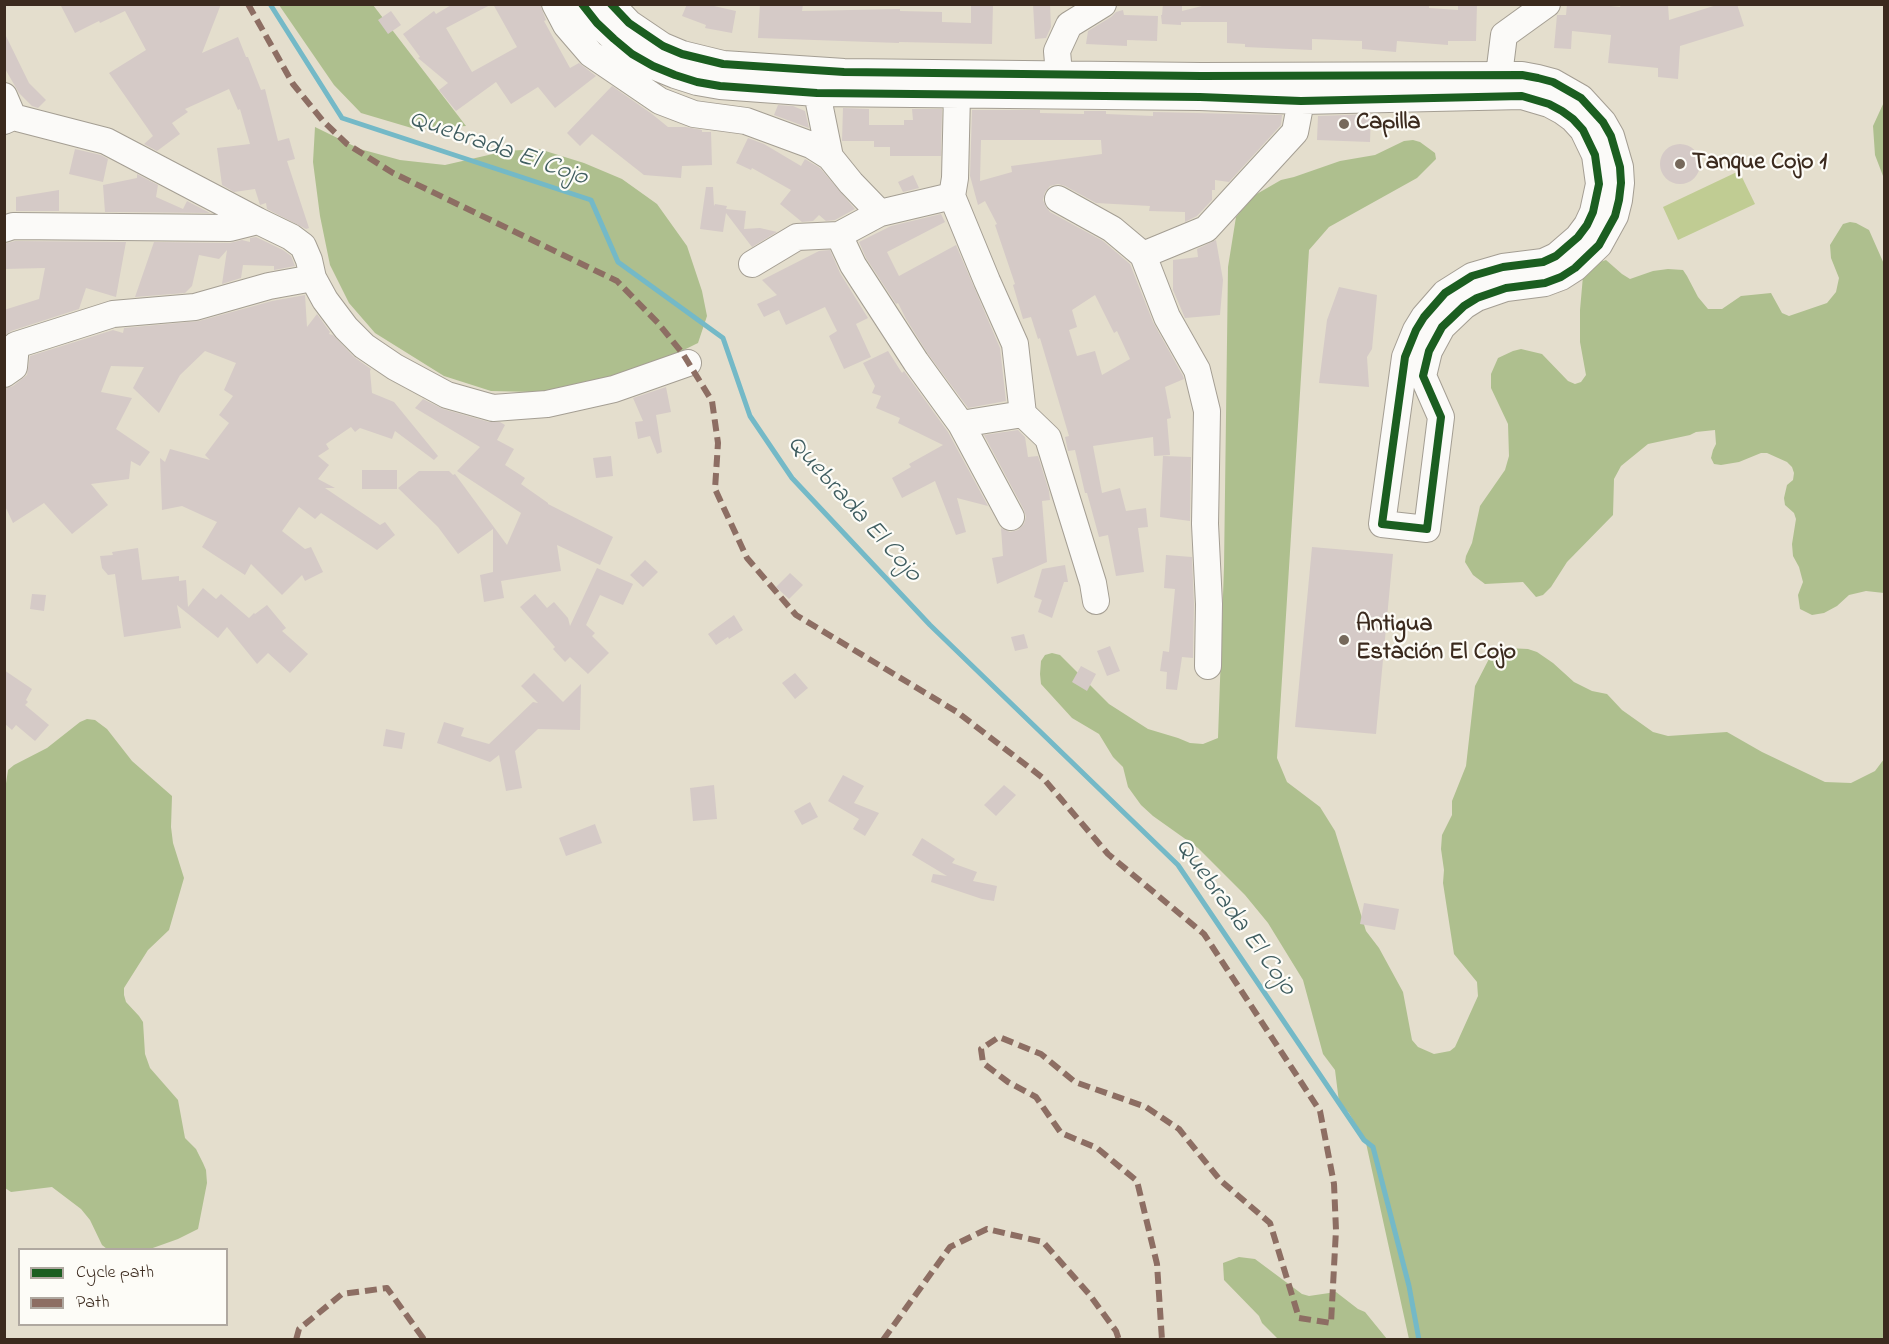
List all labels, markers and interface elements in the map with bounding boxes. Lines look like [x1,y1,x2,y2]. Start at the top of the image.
water label: Quebrada El Cojo [405,105,591,195]
place label: Capilla [1356,110,1421,138]
marker: Capilla [1337,117,1351,131]
place label: Tanque Cojo 1 [1692,150,1827,178]
marker: Tanque Cojo 1 [1673,157,1687,171]
water label: Quebrada El Cojo [779,430,927,590]
place label: Antigua Estación El Cojo [1356,612,1516,668]
marker: Antigua Estación El Cojo [1337,633,1351,647]
water label: Quebrada El Cojo [1166,833,1302,1003]
legend [18,1248,228,1326]
text: Cycle path [76,1260,154,1286]
text: Path [76,1290,110,1316]

